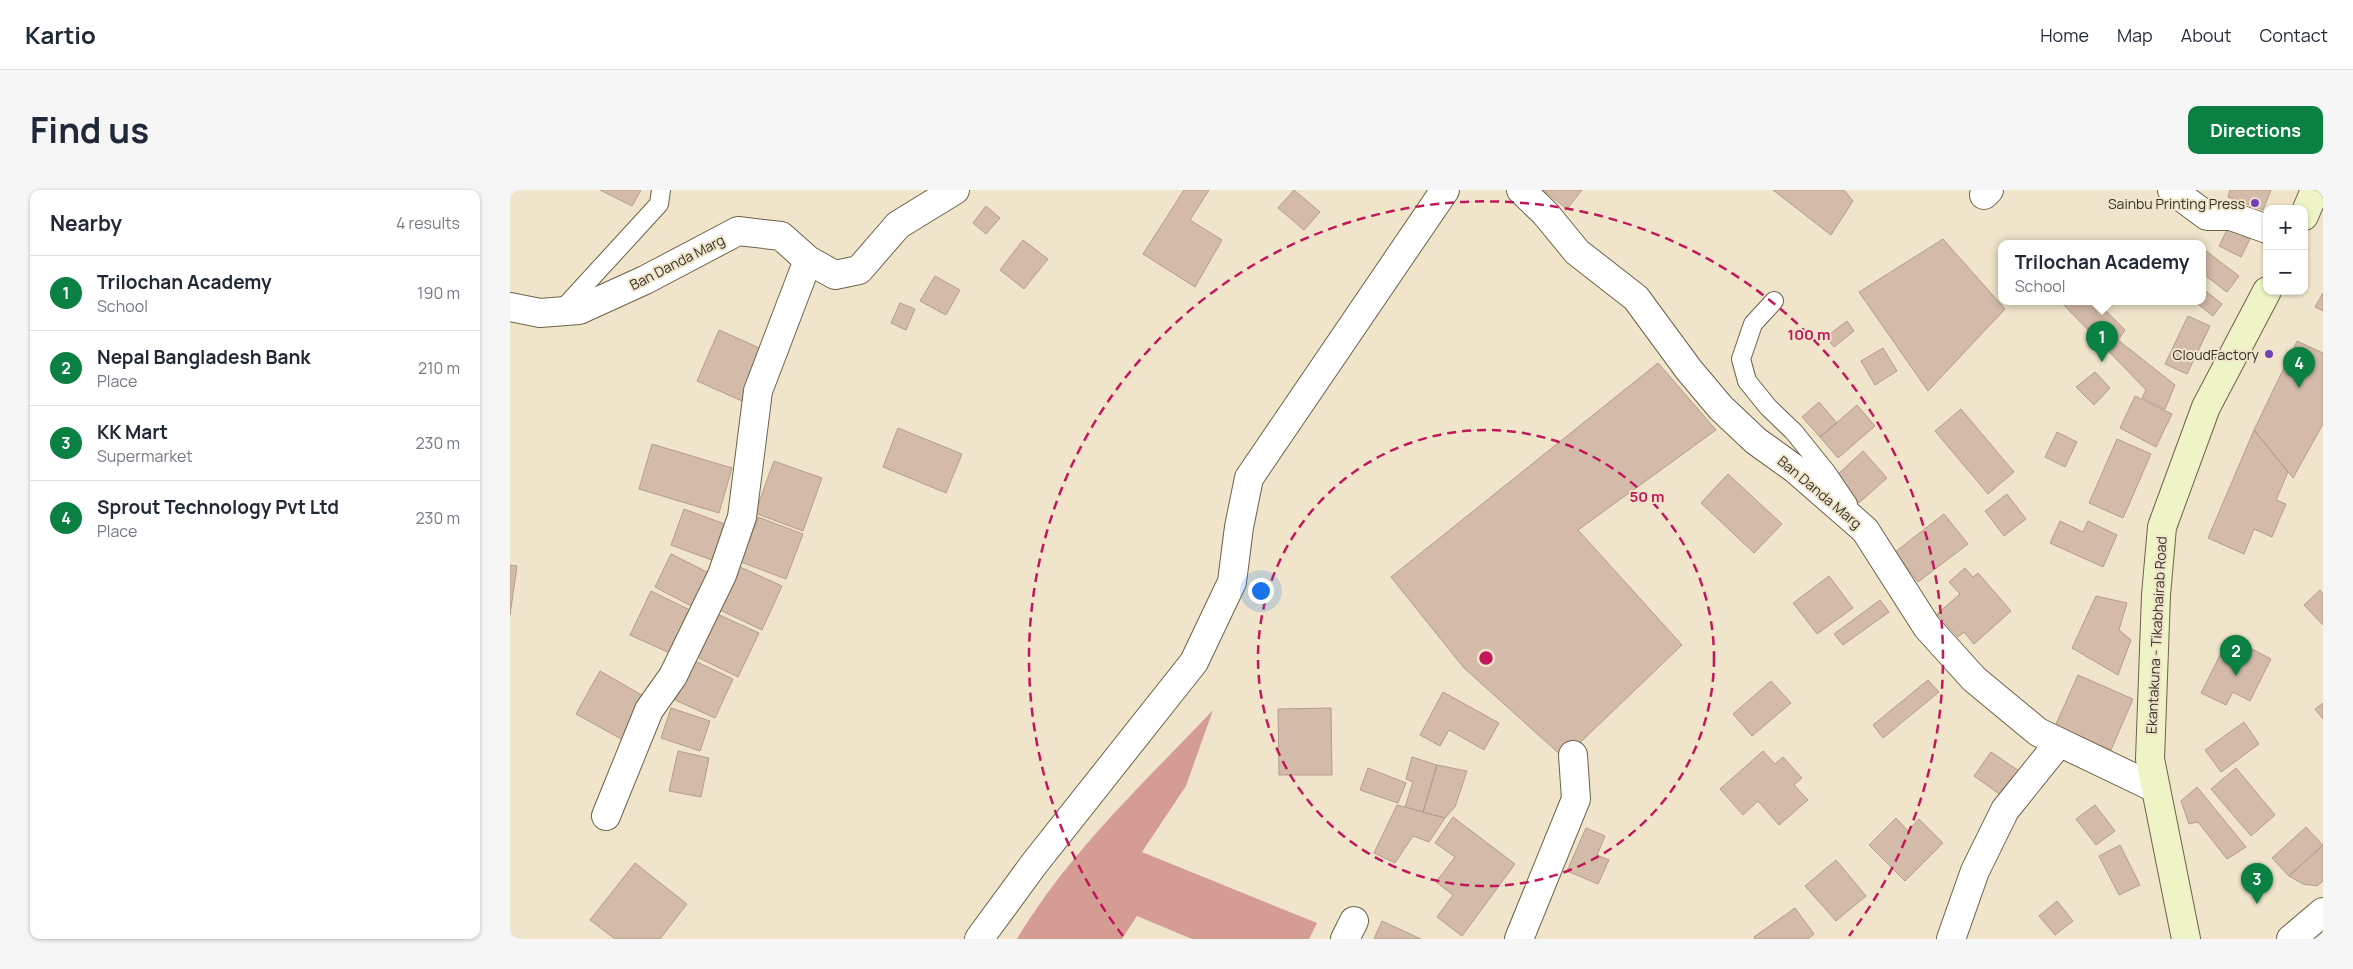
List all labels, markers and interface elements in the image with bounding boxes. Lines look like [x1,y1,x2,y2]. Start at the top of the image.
text: Kartio [25,18,96,51]
text: Home [2040,23,2089,47]
text: Map [2117,23,2153,47]
text: About [2181,23,2231,47]
text: Contact [2259,23,2328,47]
text: Find us [30,106,149,154]
button: Directions [2188,106,2323,154]
place label: Sainbu Printing Press [2108,194,2245,213]
marker: Sainbu Printing Press [2249,197,2261,209]
map controls [2263,205,2308,295]
button: + [2263,205,2308,250]
text: Nearby [50,209,122,237]
text: 4 results [396,212,460,234]
street label: Ban Danda Marg [626,230,728,294]
popup [1998,240,2206,305]
text: Trilochan Academy [2015,249,2189,275]
button: − [2263,250,2308,295]
text: Trilochan Academy [97,269,272,295]
text: School [2015,275,2066,297]
text: 1 [62,282,70,304]
text: 190 m [417,282,460,304]
text: School [97,295,148,317]
pin: 1 [2086,321,2118,362]
text: 100 m [1788,324,1830,345]
text: Nepal Bangladesh Bank [97,344,311,370]
place label: CloudFactory [2173,345,2260,364]
pin: 4 [2283,347,2315,388]
marker: CloudFactory [2263,348,2275,360]
text: 2 [61,357,71,379]
text: 210 m [418,357,460,379]
text: Place [97,370,137,392]
text: KK Mart [97,419,168,445]
text: 3 [61,432,71,454]
text: 230 m [416,432,460,454]
text: Supermarket [97,445,193,467]
street label: Ban Danda Marg [1774,451,1866,533]
text: 50 m [1629,486,1665,507]
text: Sprout Technology Pvt Ltd [97,494,339,520]
text: 4 [61,507,71,529]
text: 230 m [416,507,460,529]
text: Place [97,520,137,542]
street label: Ekantakuna - Tikabhairab Road [2141,536,2171,734]
your location [1248,578,1274,604]
pin: 2 [2220,635,2252,676]
centre of rings [1477,649,1495,667]
pin: 3 [2241,863,2273,904]

